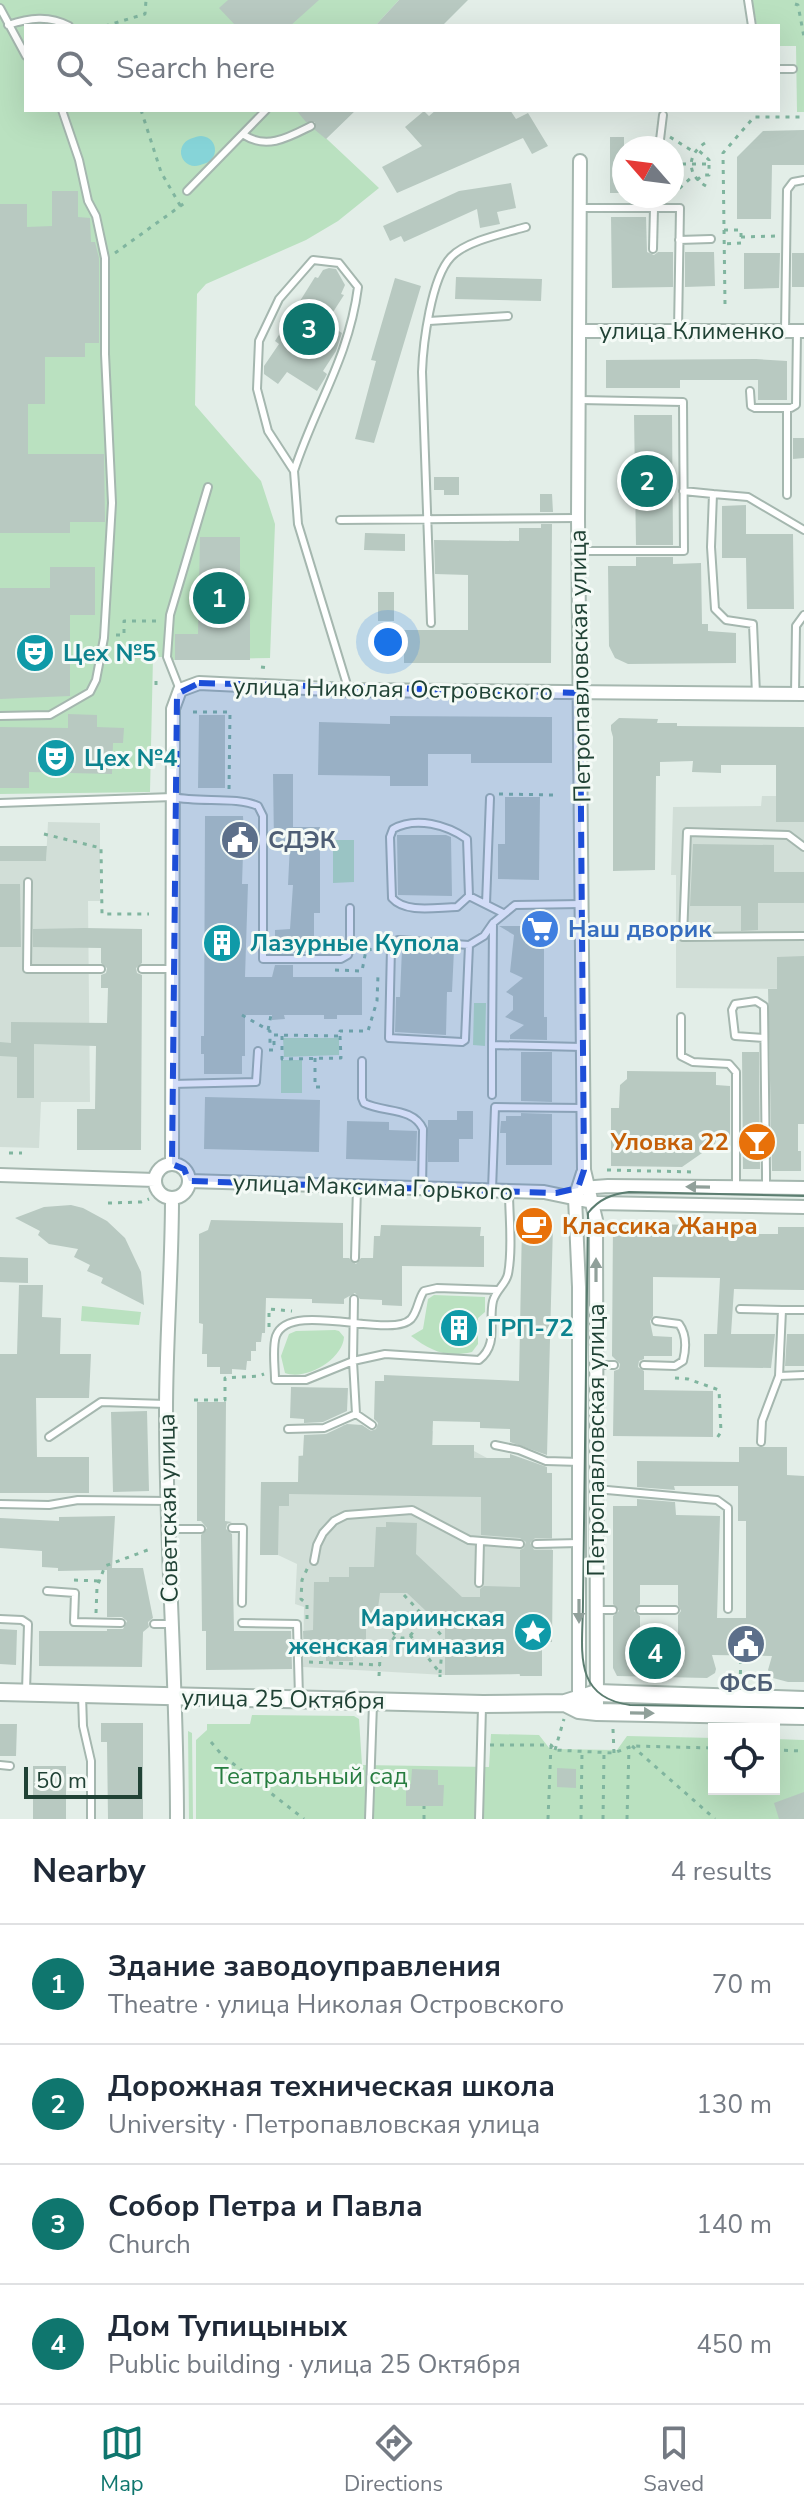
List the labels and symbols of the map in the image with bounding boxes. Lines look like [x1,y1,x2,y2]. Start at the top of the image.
north arrow [612,136,684,208]
pin: 3 [283,299,335,359]
street label: улица Клименко [599,315,785,347]
pin: 2 [621,451,673,511]
street label: Петропавловская улица [562,529,598,803]
pin: 1 [193,568,245,628]
your location [368,622,408,662]
theatre icon: Цех №5 [14,632,56,674]
place label: Цех №5 [63,637,156,669]
street label: улица Николая Островского [233,670,553,708]
theatre icon: Цех №4 [35,737,77,779]
place label: Цех №4 [84,742,177,774]
public building icon: СДЭК [219,819,261,861]
place label: СДЭК [268,824,337,856]
supermarket icon: Наш дворик [519,908,561,950]
place label: Наш дворик [568,913,712,945]
building icon: Лазурные Купола [201,922,243,964]
place label: Лазурные Купола [250,927,459,959]
bar icon: Уловка 22 [736,1121,778,1163]
place label: Уловка 22 [610,1126,729,1158]
street label: улица Максима Горького [232,1166,514,1208]
one-way arrow [685,1180,710,1193]
cafe icon: Классика Жанра [513,1205,555,1247]
place label: Классика Жанра [562,1210,758,1242]
one-way arrow [590,1257,602,1282]
street label: Петропавловская улица [580,1303,612,1577]
building icon: ГРП-72 [438,1307,480,1349]
place label: ГРП-72 [487,1312,574,1344]
street label: Советская улица [150,1413,186,1603]
one-way arrow [573,1599,585,1624]
place label: Мариинская женская гимназия [287,1602,505,1662]
place icon: Мариинская женская гимназия [512,1611,554,1653]
pin: 4 [629,1623,681,1683]
public building icon: ФСБ [725,1623,767,1665]
place label: ФСБ [719,1667,773,1699]
street label: улица 25 Октября [181,1681,385,1717]
one-way arrow [630,1707,655,1719]
park label: Театральный сад [214,1760,408,1792]
scale bar [24,1763,142,1799]

